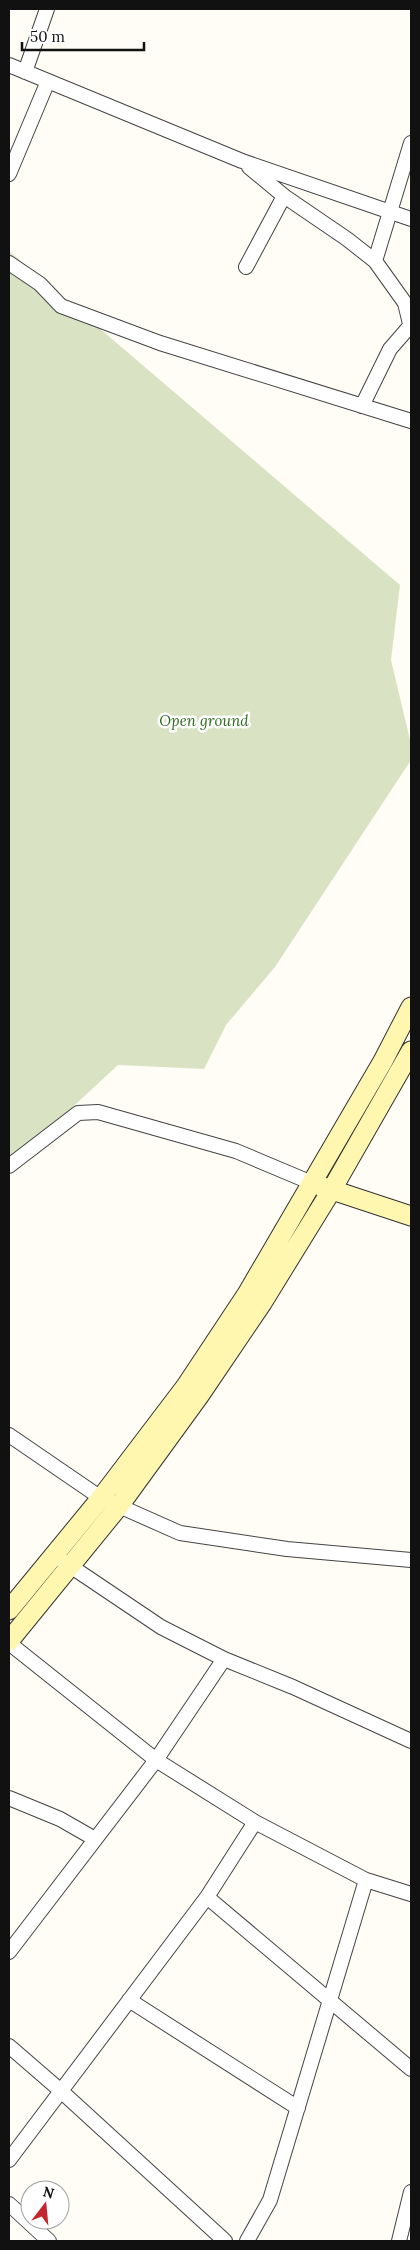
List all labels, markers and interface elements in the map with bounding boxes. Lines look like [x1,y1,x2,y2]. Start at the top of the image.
scale bar [22,20,145,52]
text: 50 m [30,27,65,46]
park label: Open ground [159,711,249,730]
north arrow [20,2180,70,2230]
text: N [41,2182,56,2203]

